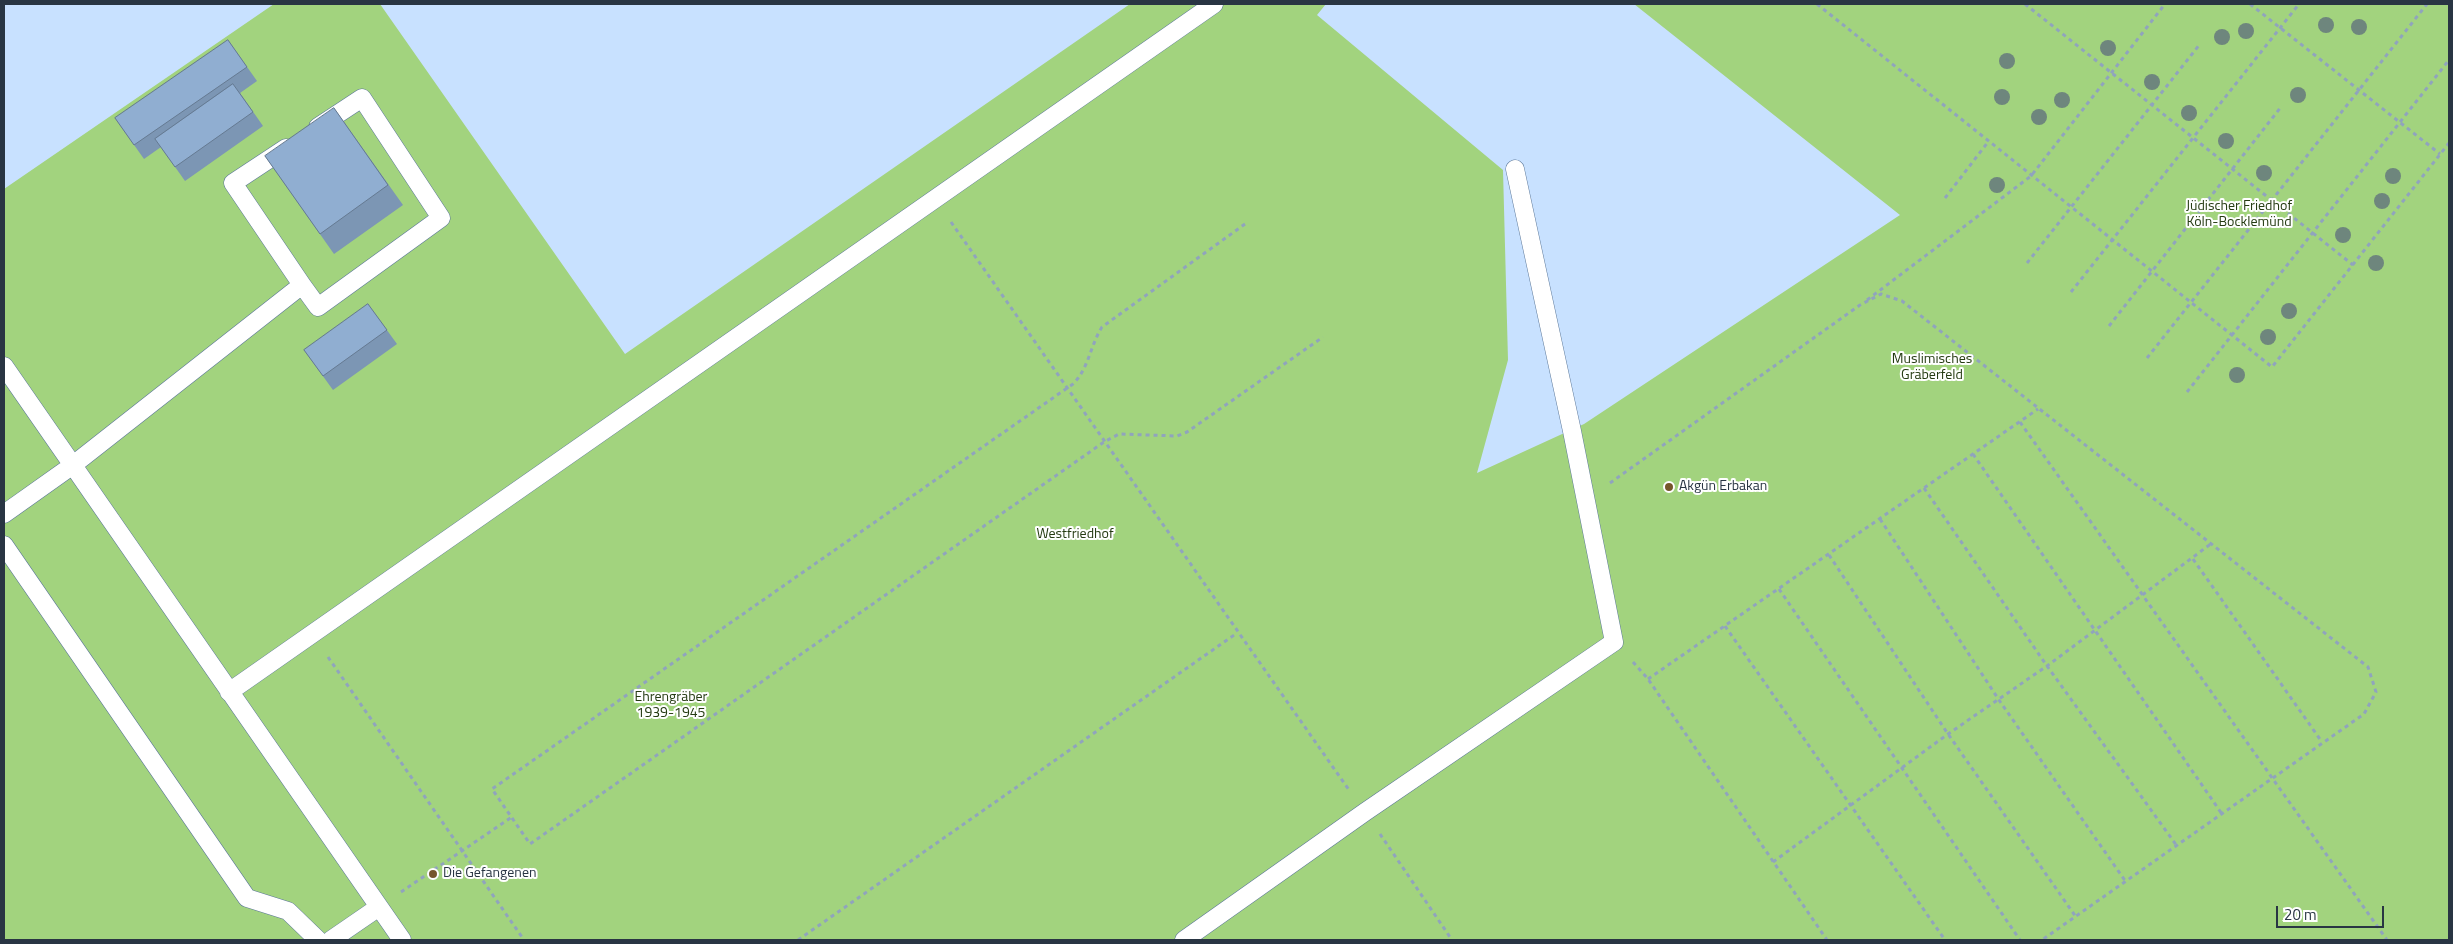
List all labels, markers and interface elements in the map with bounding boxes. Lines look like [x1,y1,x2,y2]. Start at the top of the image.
park label: Jüdischer Friedhof Köln-Bocklemünd [2186,199,2292,232]
park label: Muslimisches Gräberfeld [1892,352,1972,384]
place label: Akgün Erbakan [1679,479,1767,495]
marker: Akgün Erbakan [1663,481,1675,493]
park label: Westfriedhof [1036,527,1114,543]
park label: Ehrengräber 1939-1945 [635,690,707,722]
place label: Die Gefangenen [443,866,536,882]
marker: Die Gefangenen [427,868,439,880]
scale bar [2278,896,2386,928]
text: 20 m [2284,903,2317,926]

